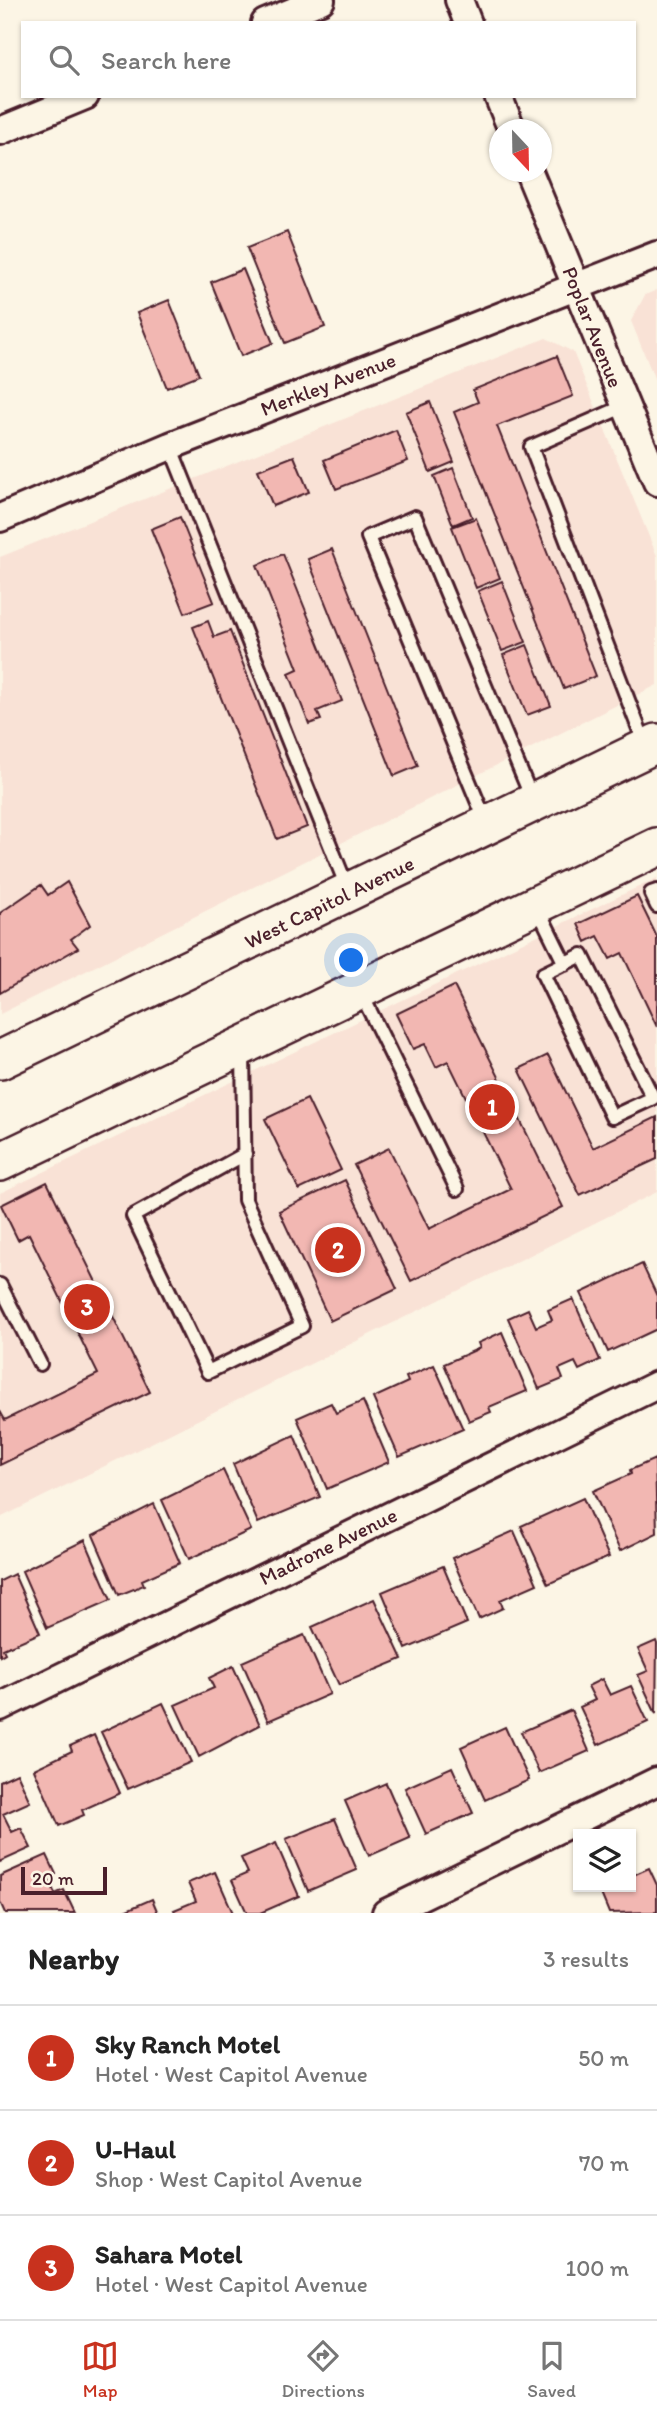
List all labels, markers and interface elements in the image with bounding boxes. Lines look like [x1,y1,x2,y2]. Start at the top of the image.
search box [21,21,636,98]
icon: search [45,41,83,79]
text: Search here [101,44,231,76]
north arrow [489,119,552,182]
street label: Poplar Avenue [557,263,629,391]
street label: Merkley Avenue [257,347,399,421]
street label: West Capitol Avenue [240,850,418,954]
your location [334,943,368,977]
pin: 1 [469,1081,515,1133]
pin: 2 [315,1224,361,1276]
pin: 3 [64,1281,110,1333]
street label: Madrone Avenue [255,1502,401,1590]
map controls [573,1829,636,1892]
button: layers [573,1829,636,1892]
scale bar [21,1864,107,1896]
text: 20 m [32,1867,74,1890]
text: Nearby [28,1940,119,1977]
text: 3 results [543,1945,629,1973]
text: Sky Ranch Motel [95,2028,280,2060]
text: 1 [46,2044,56,2072]
text: 50 m [578,2044,629,2072]
text: Hotel · West Capitol Avenue [95,2060,368,2088]
text: U-Haul [95,2133,176,2165]
text: 2 [45,2149,57,2177]
text: 70 m [579,2149,629,2177]
text: Shop · West Capitol Avenue [95,2165,362,2193]
text: Sahara Motel [95,2238,242,2270]
text: 3 [45,2254,57,2282]
text: 100 m [565,2254,629,2282]
text: Hotel · West Capitol Avenue [95,2270,368,2298]
tab: Map [81,2337,119,2402]
tab: Directions [281,2337,365,2402]
tab: Saved [527,2337,576,2402]

